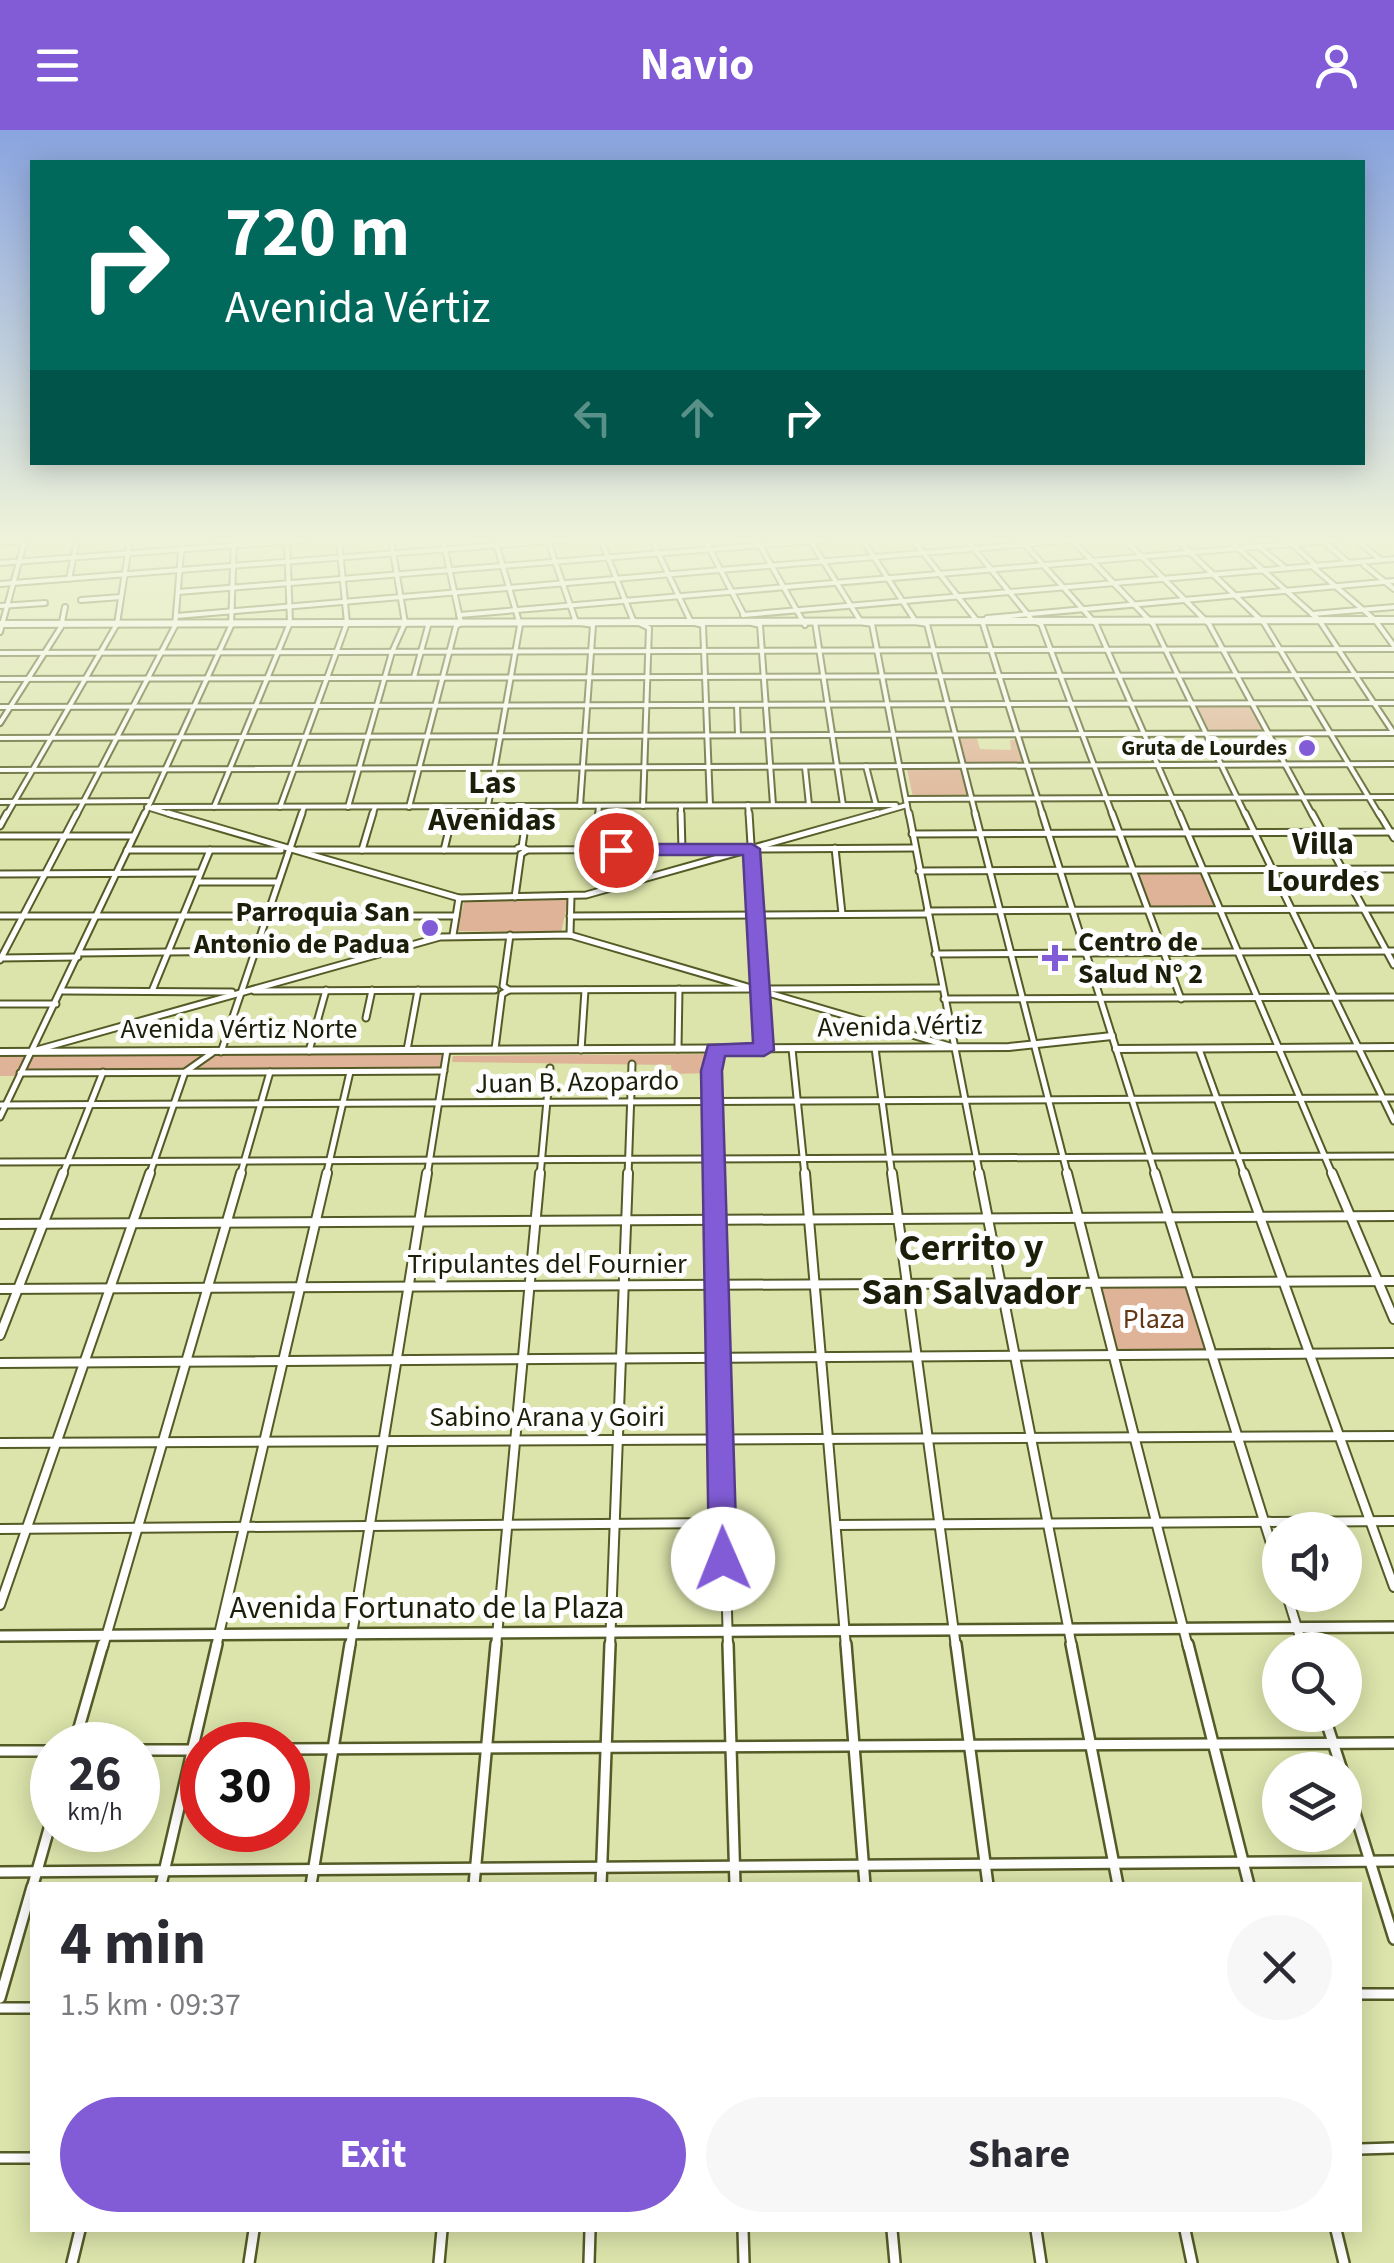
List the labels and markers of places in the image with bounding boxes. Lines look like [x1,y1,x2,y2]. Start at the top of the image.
place label: Gruta de Lourdes [1121,732,1287,764]
marker: Gruta de Lourdes [1296,737,1318,759]
pin [574,808,659,893]
place label: Parroquia San Antonio de Padua [193,892,410,964]
marker: Parroquia San Antonio de Padua [419,917,441,939]
place label: Centro de Salud N° 2 [1078,922,1203,994]
marker: Centro de Salud N° 2 [1042,945,1068,971]

